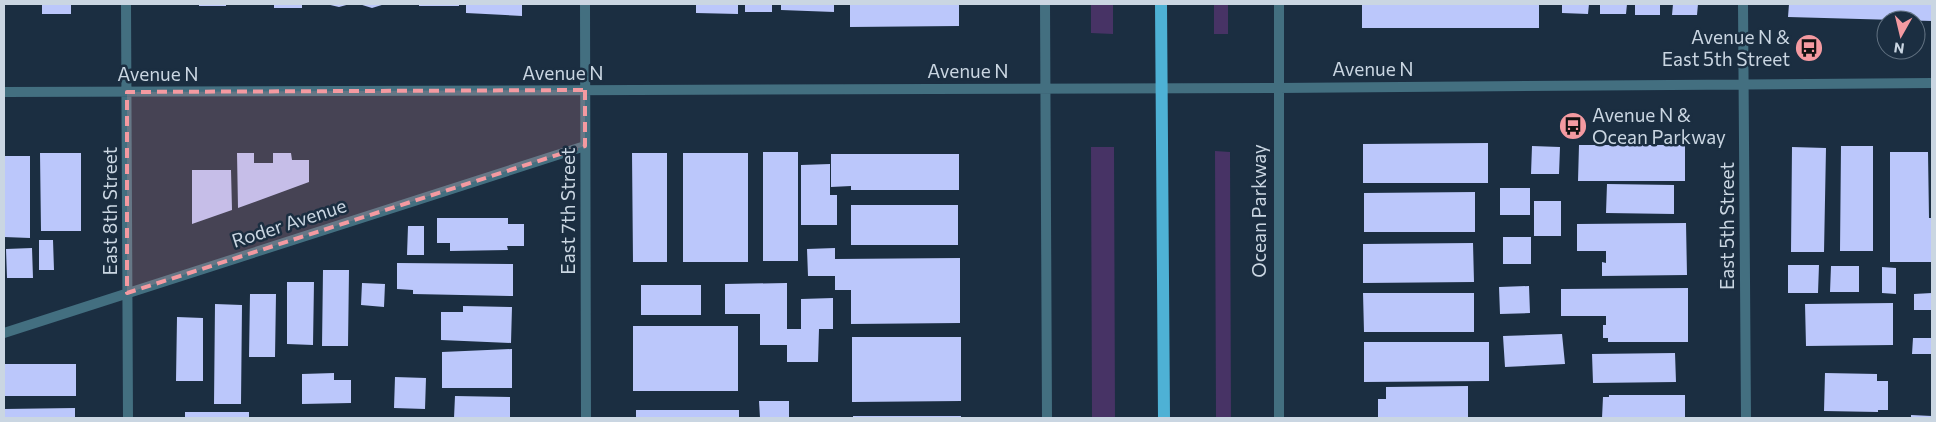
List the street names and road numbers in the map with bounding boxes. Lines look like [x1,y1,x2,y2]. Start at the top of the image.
street label: Avenue N [1332,57,1414,80]
street label: Avenue N [927,59,1009,82]
street label: Avenue N [522,61,604,84]
street label: Avenue N [117,62,199,85]
street label: Ocean Parkway [1247,144,1270,278]
street label: East 8th Street [98,146,121,275]
street label: East 7th Street [556,147,579,275]
street label: East 5th Street [1715,162,1738,290]
street label: Roder Avenue [229,193,349,252]

